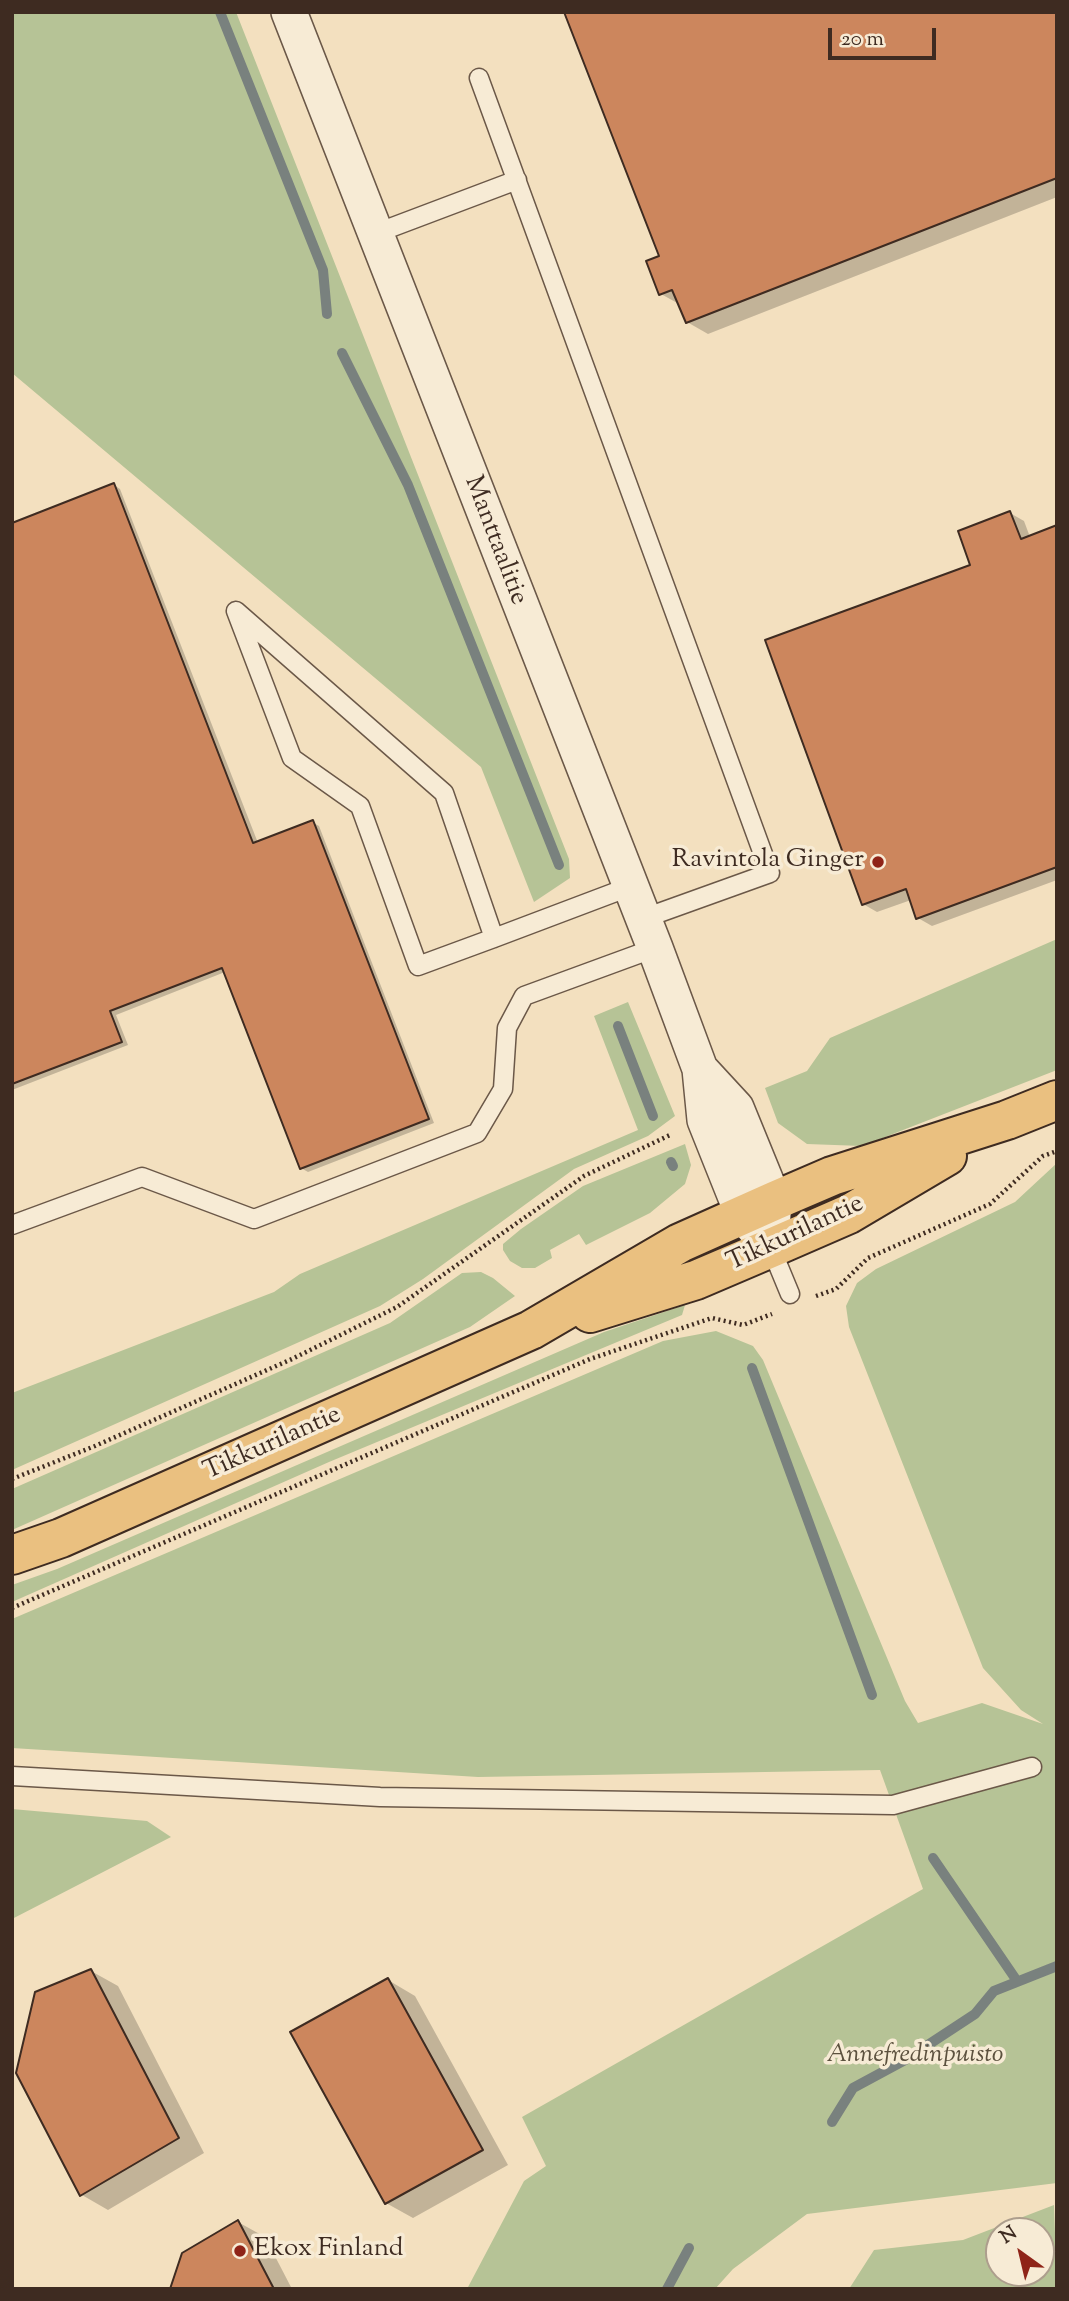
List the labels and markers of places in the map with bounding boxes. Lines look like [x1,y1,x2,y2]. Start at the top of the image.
place label: Ravintola Ginger [672,846,864,878]
marker: Ravintola Ginger [870,854,886,870]
place label: Ekox Finland [254,2235,403,2267]
marker: Ekox Finland [232,2243,248,2259]

